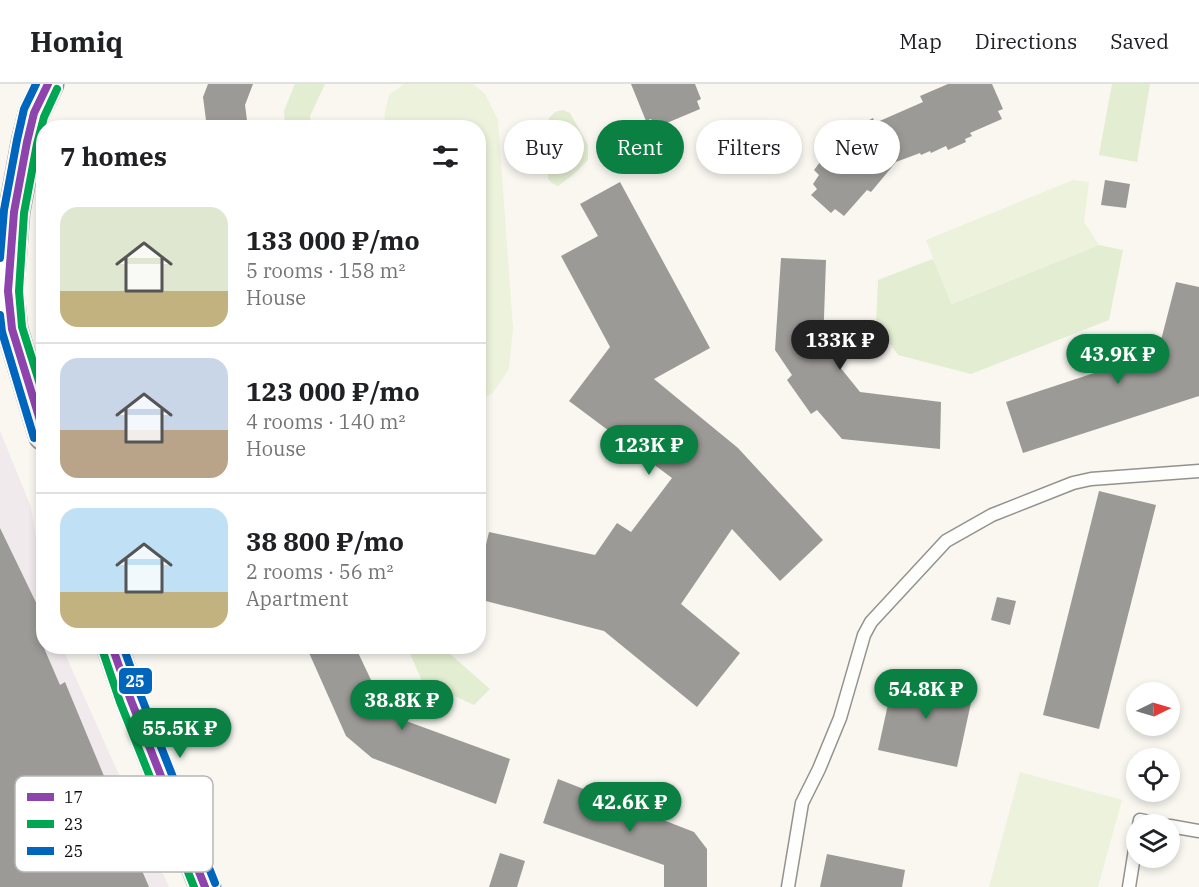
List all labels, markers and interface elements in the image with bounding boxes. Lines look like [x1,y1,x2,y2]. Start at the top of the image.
text: Homiq [30,23,123,60]
text: Map [899,27,942,55]
text: Directions [975,27,1077,55]
text: Saved [1110,27,1169,55]
chip: Buy [504,120,584,174]
chip: Rent [596,120,684,174]
chip: Filters [696,120,802,174]
chip: New [814,120,900,174]
text: 7 homes [60,139,167,173]
icon: filters [429,140,462,173]
text: 133 000 ₽/mo [246,223,420,257]
icon: home [108,231,180,303]
text: 5 rooms · 158 m² [246,257,405,284]
text: House [246,284,306,311]
pin: 133K ₽ [791,320,889,371]
text: 133K ₽ [805,326,875,353]
pin: 43.9K ₽ [1063,334,1173,385]
text: 43.9K ₽ [1080,340,1156,367]
text: 123 000 ₽/mo [246,374,420,408]
icon: home [108,382,180,454]
text: 4 rooms · 140 m² [246,408,405,435]
pin: 123K ₽ [600,425,698,476]
text: 123K ₽ [614,431,684,458]
text: House [246,435,306,462]
text: 38 800 ₽/mo [246,524,404,558]
icon: home [108,532,180,604]
text: 2 rooms · 56 m² [246,558,393,585]
text: Apartment [246,585,349,612]
line badge: 25 [118,667,153,695]
pin: 54.8K ₽ [871,669,981,720]
text: 25 [125,671,145,691]
text: 54.8K ₽ [888,675,964,702]
pin: 38.8K ₽ [347,680,457,731]
north arrow [1126,682,1180,736]
map controls [1126,682,1180,868]
text: 38.8K ₽ [364,686,440,713]
pin: 55.5K ₽ [125,708,235,759]
text: 55.5K ₽ [142,714,218,741]
button: locate [1126,748,1180,802]
legend [15,776,213,872]
pin: 42.6K ₽ [575,782,685,833]
text: 17 [64,787,83,807]
text: 42.6K ₽ [592,788,668,815]
text: 23 [64,814,83,834]
button: layers [1126,814,1180,868]
text: 25 [64,841,83,861]

